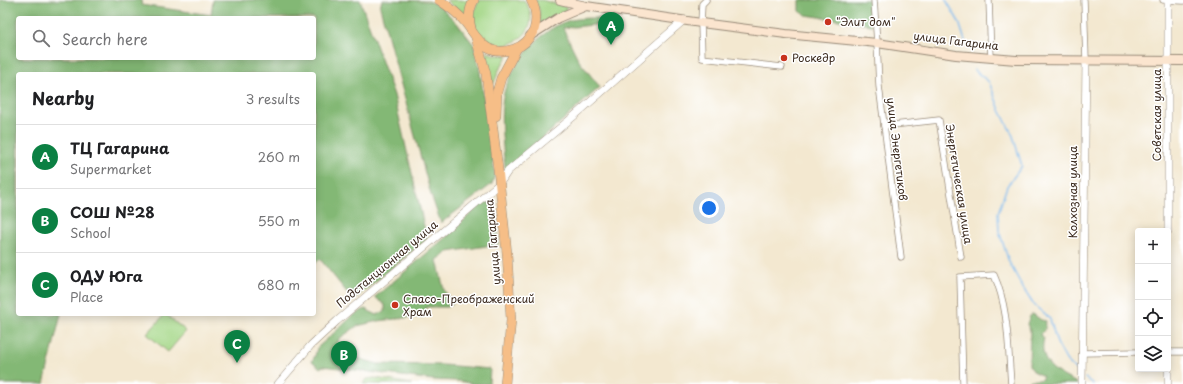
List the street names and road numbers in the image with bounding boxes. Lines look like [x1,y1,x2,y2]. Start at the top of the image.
street label: улица Гагарина [912,27,1000,54]
street label: Советская улица [1148,69,1165,161]
street label: улица Энергетиков [883,96,912,202]
street label: Энергетическая улица [942,123,977,245]
street label: Колхозная улица [1064,146,1081,238]
street label: улица Гагарина [480,198,505,286]
street label: Подстанционная улица [332,216,441,311]

